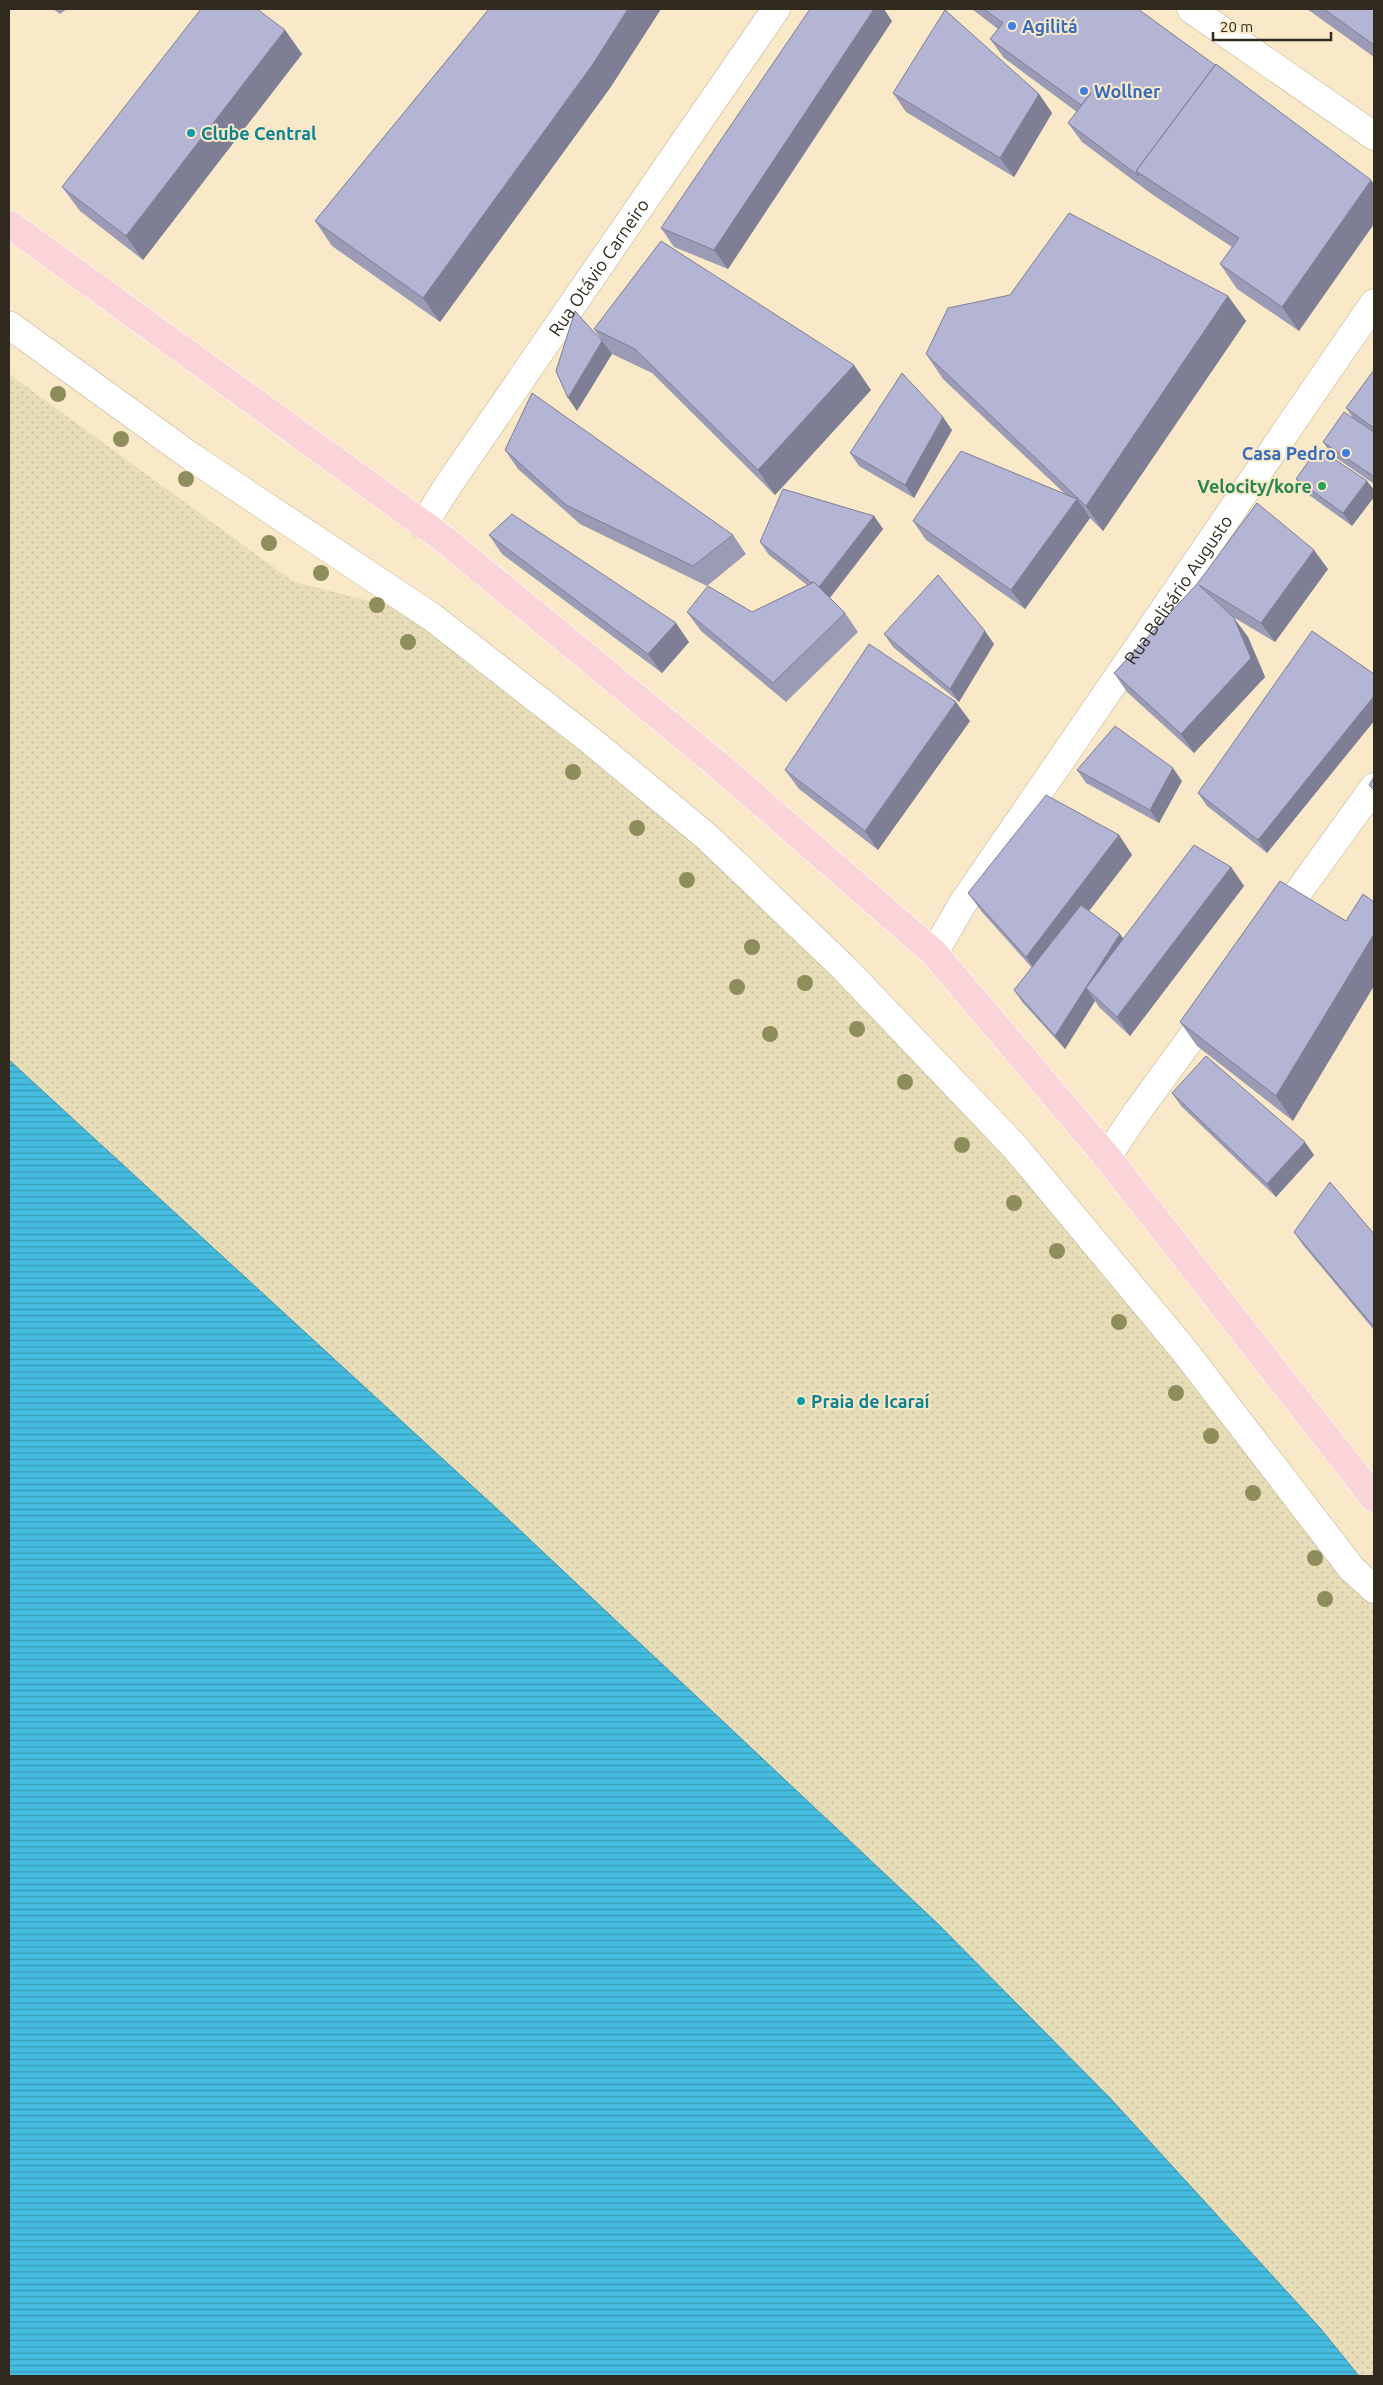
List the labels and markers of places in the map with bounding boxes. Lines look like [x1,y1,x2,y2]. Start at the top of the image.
place label: Agilitá [1022,16,1078,36]
marker: Agilitá [1006,20,1018,32]
place label: Wollner [1094,81,1161,101]
marker: Wollner [1078,85,1090,97]
place label: Clube Central [201,123,317,143]
marker: Clube Central [185,127,197,139]
place label: Casa Pedro [1242,443,1336,463]
marker: Casa Pedro [1340,447,1352,459]
place label: Velocity/kore [1197,476,1312,496]
marker: Velocity/kore [1316,480,1328,492]
place label: Praia de Icaraí [811,1391,930,1411]
marker: Praia de Icaraí [795,1395,807,1407]

